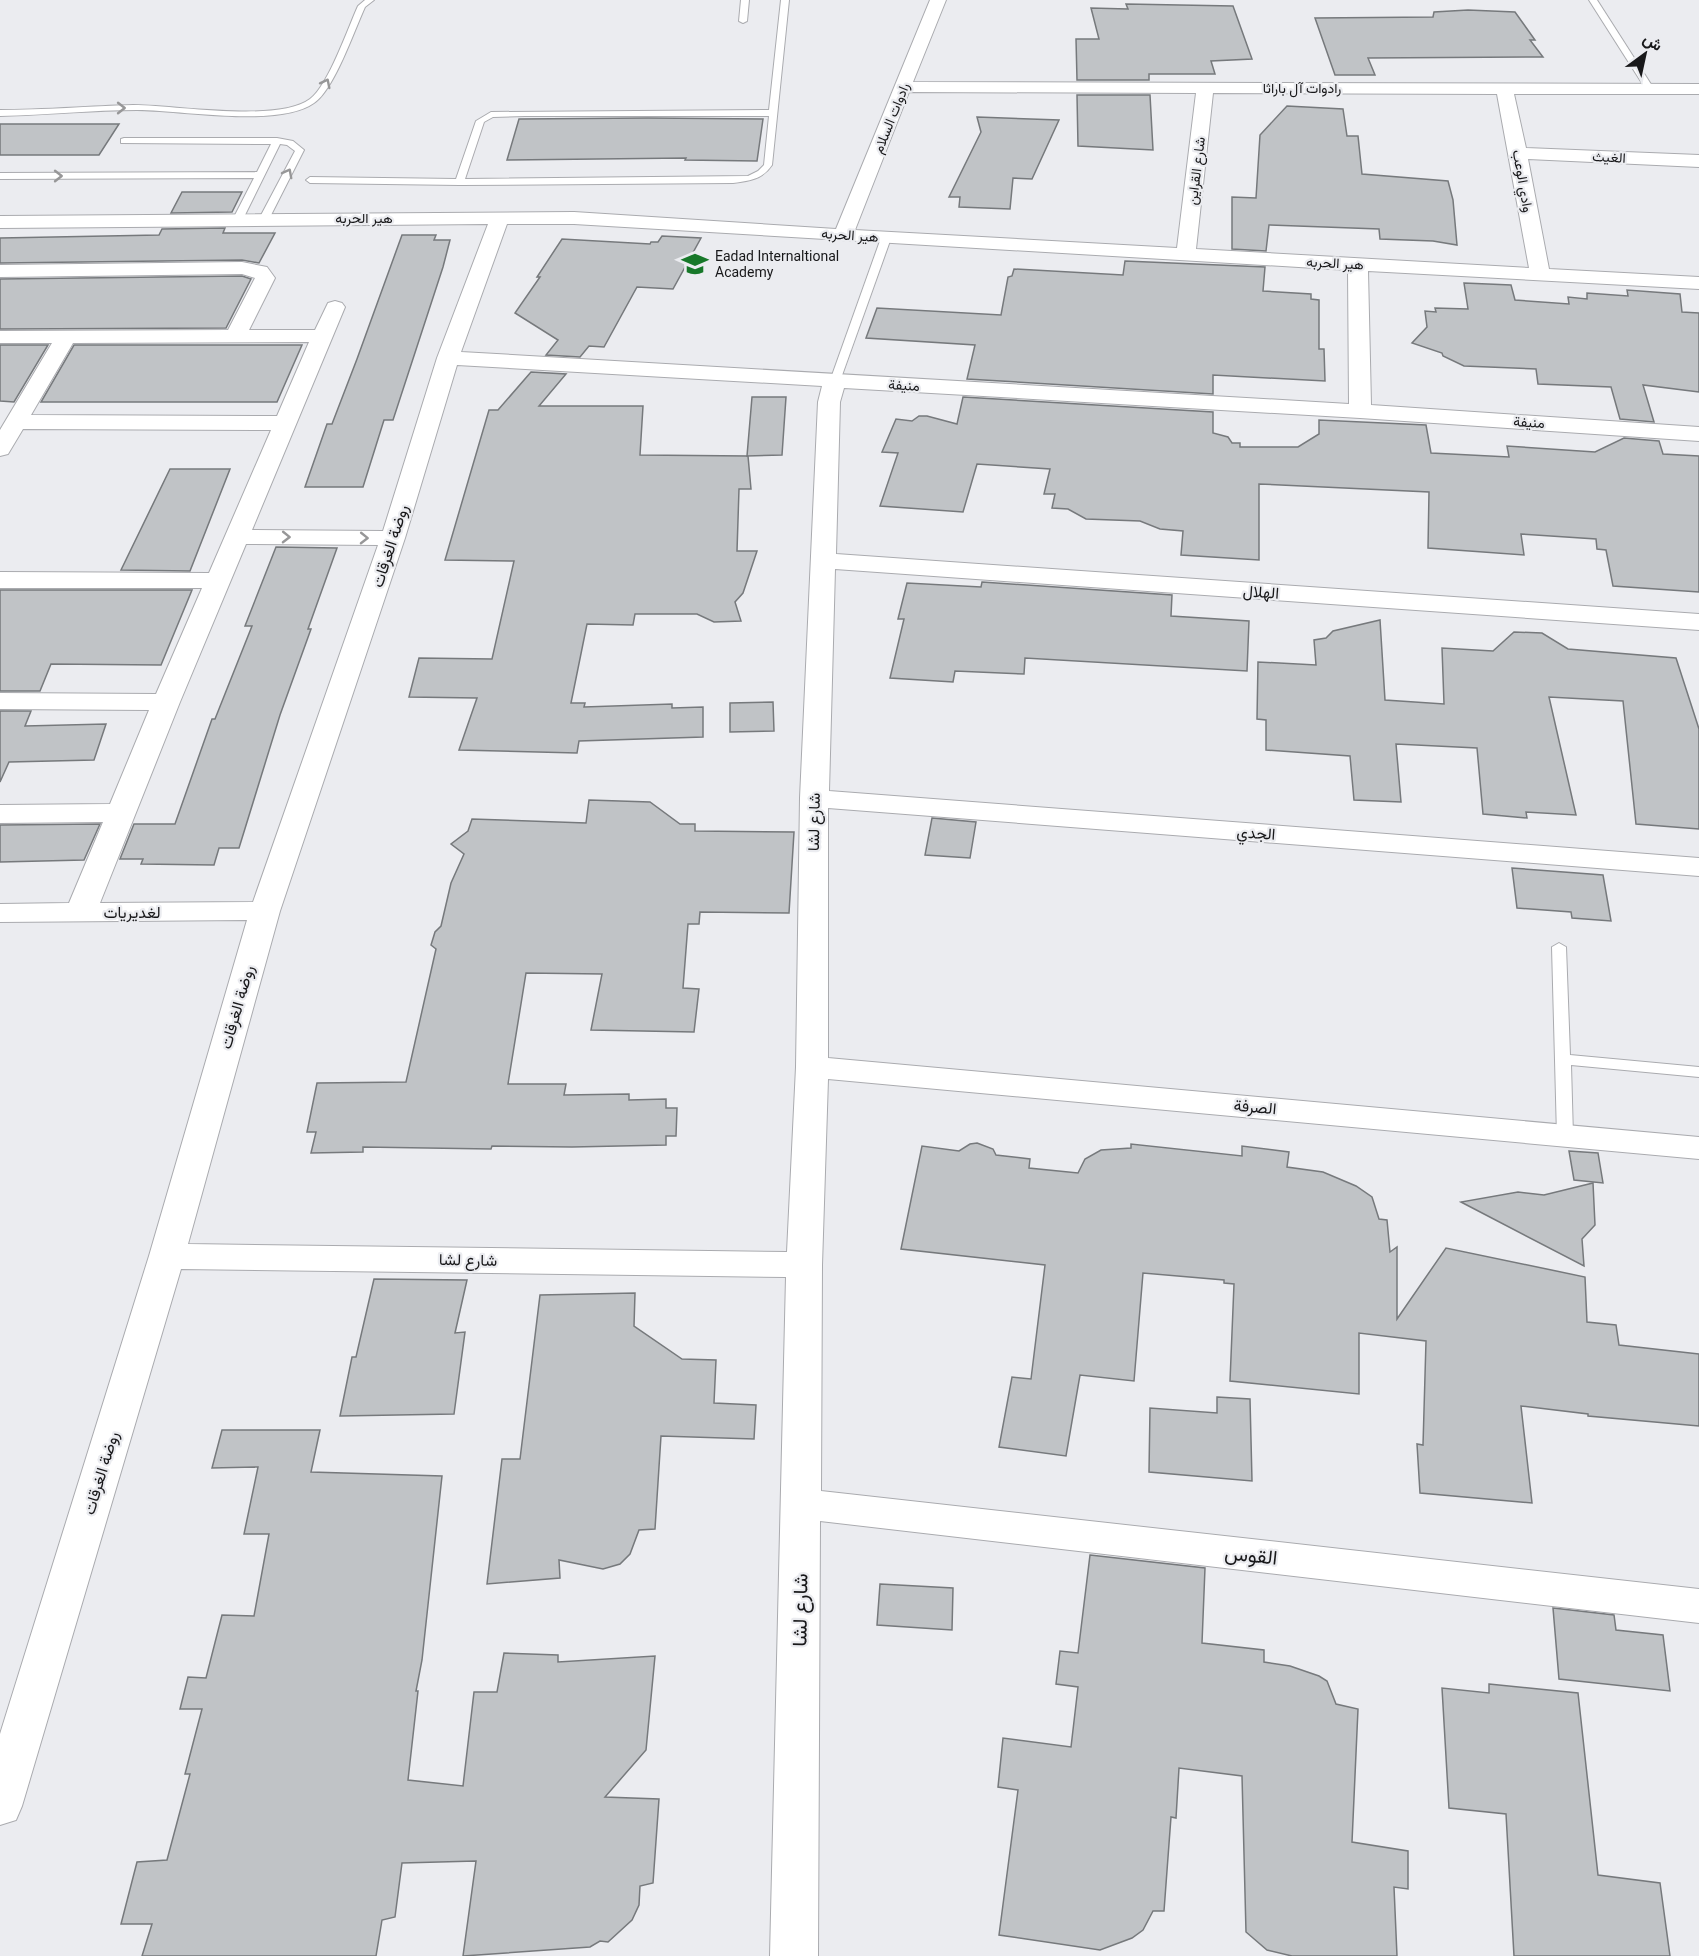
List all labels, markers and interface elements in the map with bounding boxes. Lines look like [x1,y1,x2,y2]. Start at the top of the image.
north arrow [1615,24,1675,84]
text: ش [1640,29,1666,55]
one-way arrow [318,79,330,90]
street label: رادوات السلام [870,80,913,156]
street label: رادوات آل باراثا [1263,80,1342,98]
one-way arrow [117,101,126,114]
street label: شارع القراين [1184,136,1211,206]
street label: وادي الوعب [1506,148,1536,214]
street label: الغيث [1592,148,1626,166]
one-way arrow [281,168,292,179]
one-way arrow [54,170,63,182]
street label: هير الحربه [335,210,393,227]
street label: هير الحربه [821,225,879,246]
place label: Eadad Internaltional Academy [715,248,839,280]
school or university icon: Eadad Internaltional Academy [680,249,710,279]
street label: هير الحربه [1306,254,1364,274]
street label: منيفة [888,376,920,394]
street label: منيفة [1513,413,1545,431]
street label: روضة الغرقات [368,502,413,590]
one-way arrow [282,531,291,543]
one-way arrow [360,532,369,544]
street label: الهلال [1242,581,1280,604]
street label: شارع لشا [804,793,826,851]
street label: الجدي [1236,822,1276,848]
street label: لغديريات [103,903,161,923]
street label: روضة الغرقات [216,963,259,1051]
street label: الصرفة [1233,1096,1277,1119]
street label: شارع لشا [439,1250,497,1272]
street label: روضة الغرقات [79,1429,124,1517]
street label: القوس [1223,1540,1279,1571]
street label: شارع لشا [787,1573,815,1647]

